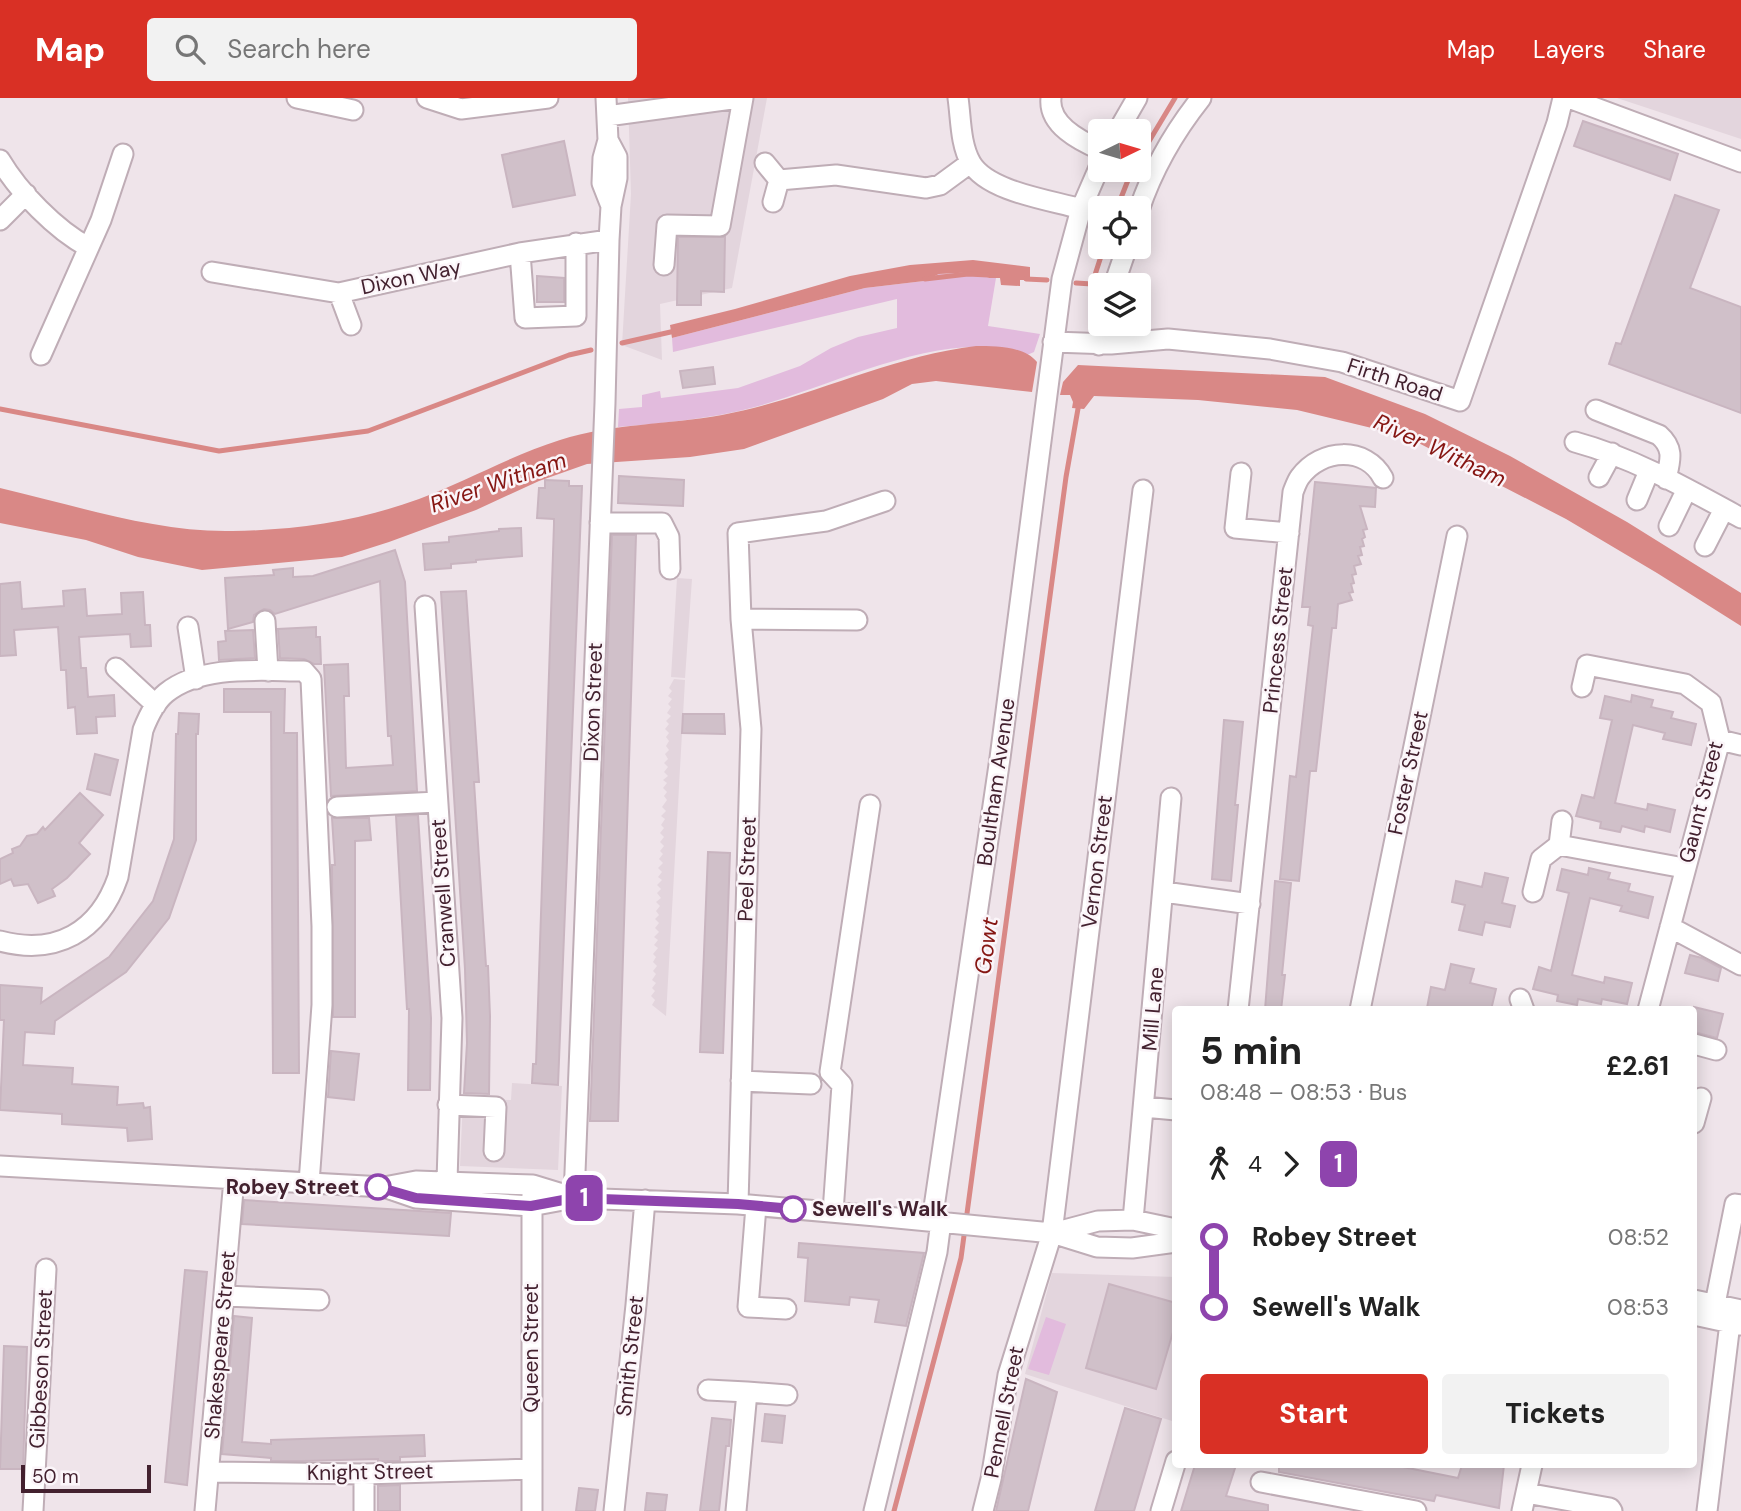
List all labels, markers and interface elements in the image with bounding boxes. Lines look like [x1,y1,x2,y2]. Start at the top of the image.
search box [147,18,637,81]
text: Map [35,28,105,71]
icon: search [171,30,209,68]
text: Search here [227,32,371,66]
text: Map [1447,34,1495,65]
text: Layers [1533,34,1605,65]
text: Share [1643,34,1706,65]
north arrow [1088,119,1152,182]
map controls [1088,119,1151,336]
button: locate [1088,196,1151,259]
street label: Dixon Way [358,253,464,301]
button: layers [1088,273,1151,336]
street label: Firth Road [1344,351,1446,409]
water label: River Witham [1369,406,1511,494]
water label: River Witham [426,445,570,519]
street label: Princess Street [1256,565,1300,715]
street label: Dixon Street [577,642,609,762]
street label: Boultham Avenue [970,696,1022,868]
street label: Foster Street [1381,708,1435,838]
street label: Gaunt Street [1672,738,1730,866]
street label: Vernon Street [1075,794,1119,930]
street label: Peel Street [731,816,763,922]
street label: Cranwell Street [424,818,462,968]
water label: Gowt [967,916,1005,976]
street label: Mill Lane [1135,966,1171,1052]
text: 5 min [1200,1026,1302,1076]
text: £2.61 [1606,1049,1669,1083]
text: 08:48 – 08:53 · Bus [1200,1077,1407,1107]
icon: walk [1200,1145,1238,1183]
icon: forward [1272,1145,1310,1183]
text: 1 [1334,1148,1343,1179]
text: 4 [1248,1149,1262,1179]
place label: Robey Street [226,1173,359,1201]
marker: Robey Street [365,1174,391,1200]
line badge: 1 [561,1175,607,1221]
text: 1 [580,1182,588,1213]
place label: Sewell's Walk [812,1195,948,1223]
marker: Sewell's Walk [780,1196,806,1222]
text: Robey Street [1252,1220,1417,1254]
text: 08:52 [1608,1222,1669,1252]
street label: Shakespeare Street [198,1250,242,1440]
street label: Queen Street [517,1283,545,1413]
street label: Gibbeson Street [23,1289,59,1449]
text: Sewell's Walk [1252,1290,1420,1324]
text: 08:53 [1607,1292,1669,1322]
street label: Smith Street [610,1294,650,1418]
street label: Pennell Street [977,1344,1031,1480]
button: Start [1200,1374,1428,1454]
button: Tickets [1442,1374,1669,1454]
street label: Knight Street [307,1457,433,1487]
scale bar [21,1462,150,1494]
text: 50 m [32,1464,79,1489]

